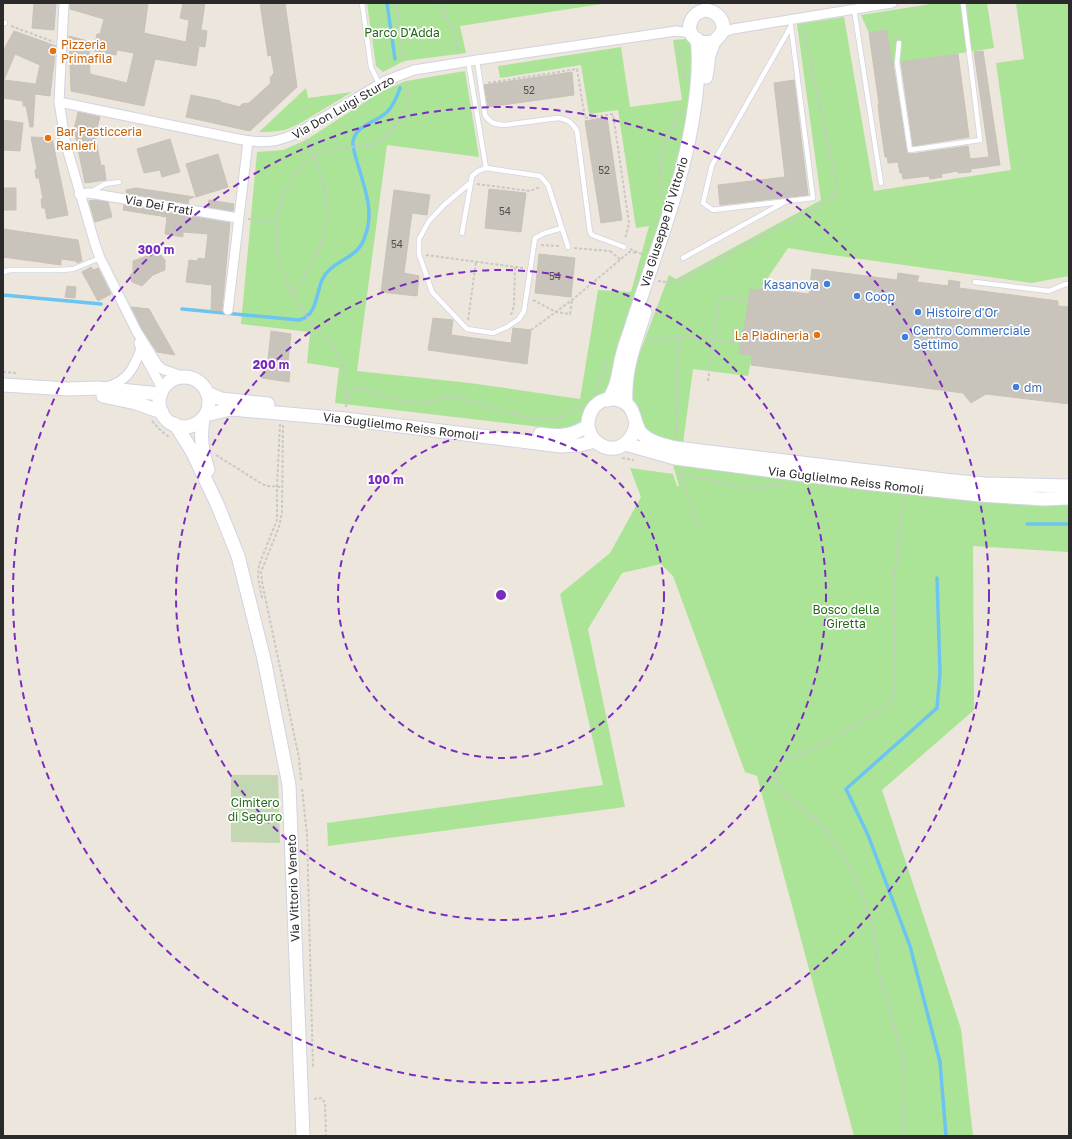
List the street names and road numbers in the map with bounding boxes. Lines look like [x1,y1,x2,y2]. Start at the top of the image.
street label: Via Don Luigi Sturzo [289,72,397,142]
street label: Via Giuseppe Di Vittorio [637,155,691,289]
street label: Via Dei Frati [124,192,194,218]
street label: Via Guglielmo Reiss Romoli [322,409,480,443]
street label: Via Guglielmo Reiss Romoli [767,463,925,497]
street label: Via Vittorio Veneto [284,834,302,942]

